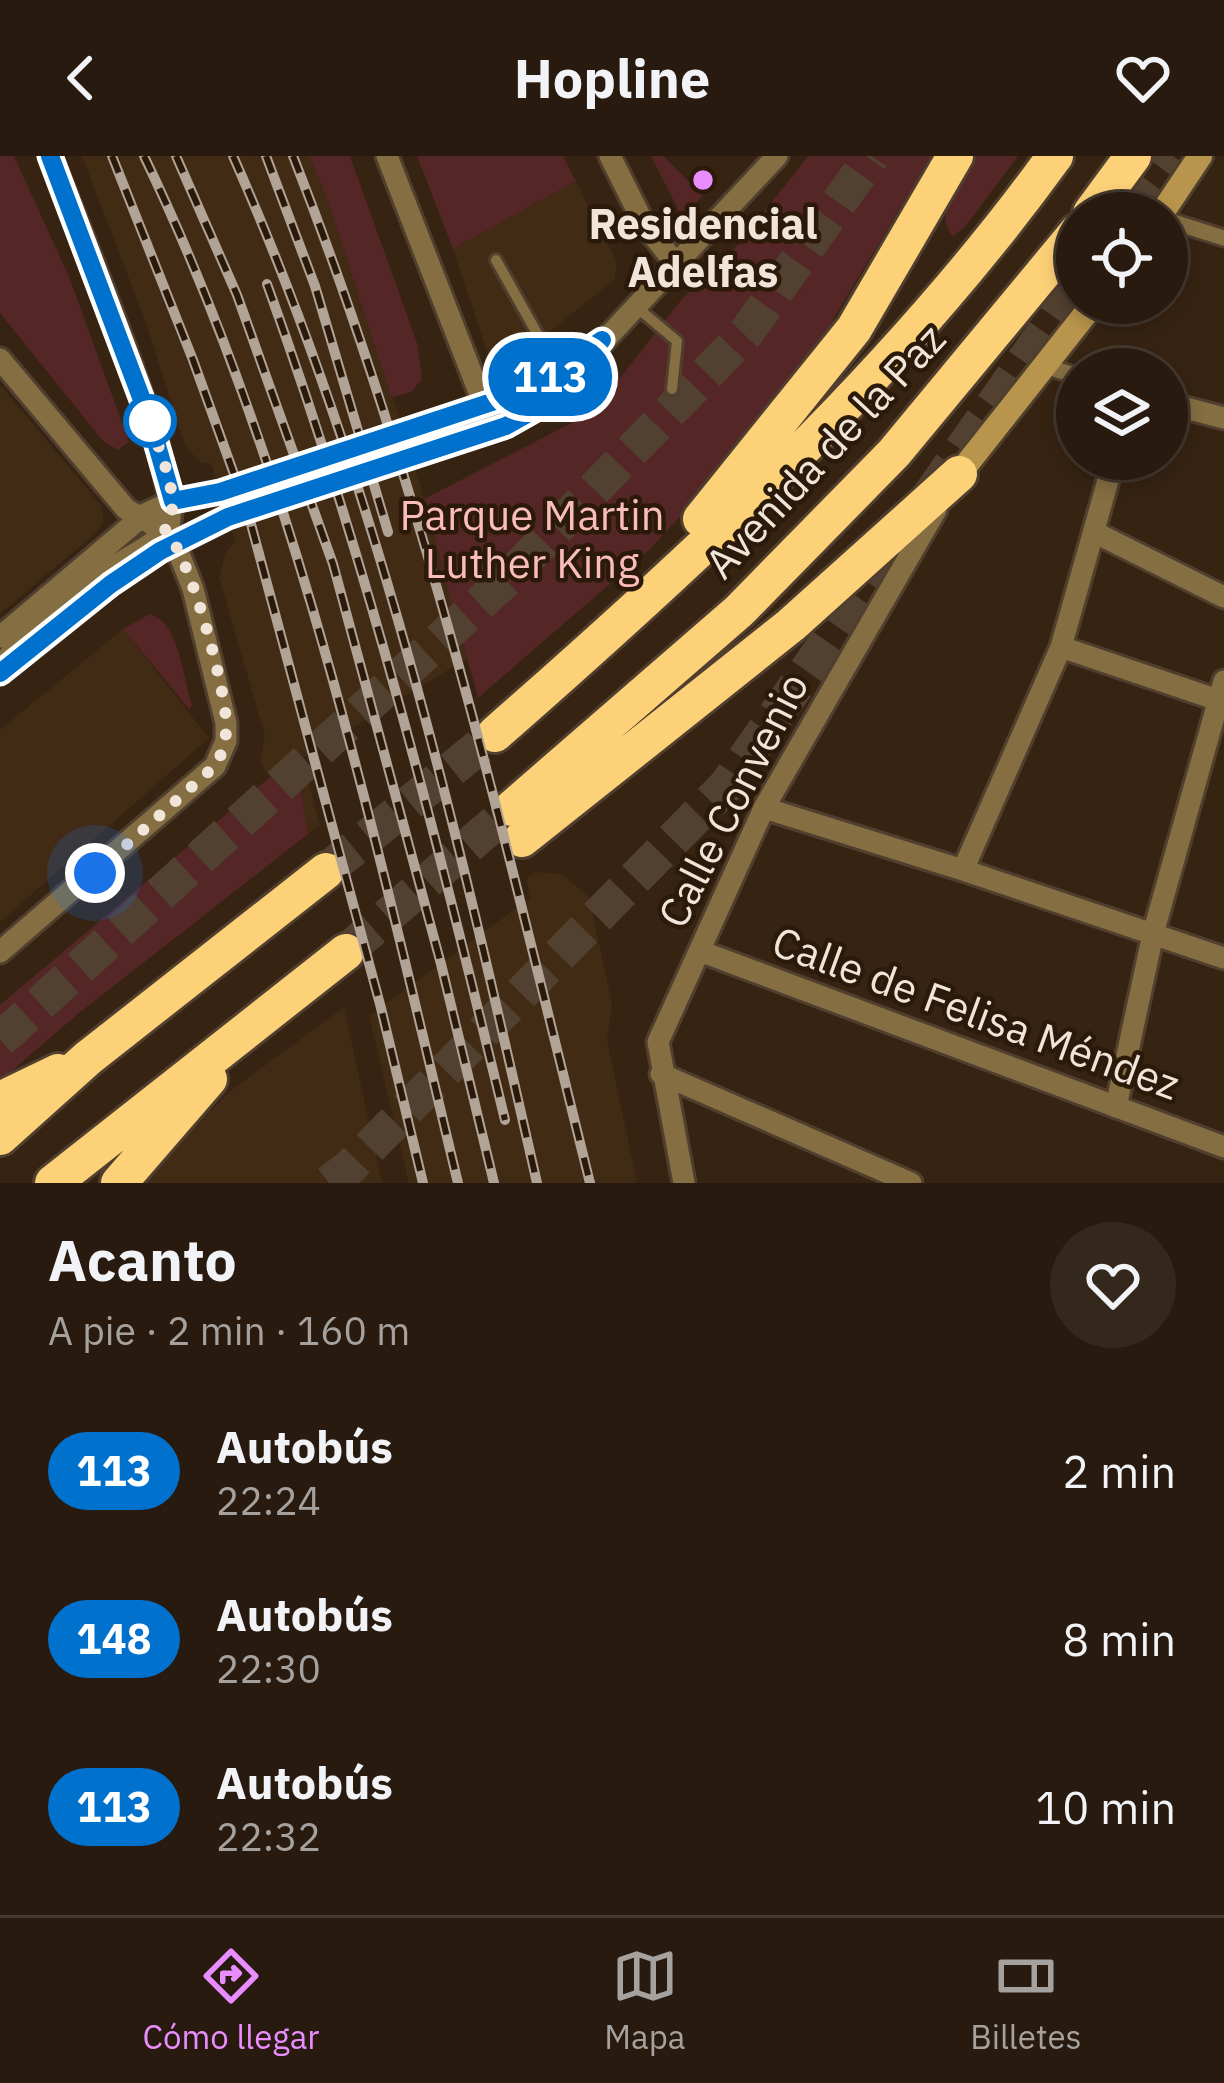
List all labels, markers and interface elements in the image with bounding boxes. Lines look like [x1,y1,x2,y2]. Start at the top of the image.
text: Hopline [514,43,710,113]
icon: back [48,45,114,111]
icon: heart [1110,45,1176,111]
marker: Residencial Adelfas [690,167,716,193]
map controls [1056,192,1188,480]
button: locate [1056,192,1188,324]
place label: Residencial Adelfas [589,196,817,299]
street label: Avenida de la Paz [692,312,957,590]
line badge: 113 [481,338,619,416]
button: layers [1056,348,1188,480]
text: 113 [512,349,588,404]
unlabelled marker [125,396,175,446]
park label: Parque Martin Luther King [399,487,665,590]
street label: Calle Convenio [645,663,820,936]
your location [65,843,125,903]
street label: Calle de Felisa Méndez [765,913,1187,1112]
button: heart [1050,1222,1176,1348]
text: Acanto [48,1223,237,1297]
text: A pie · 2 min · 160 m [48,1305,410,1356]
text: Autobús [216,1417,393,1475]
text: 2 min [1062,1442,1176,1500]
text: 113 [76,1443,152,1498]
text: 22:24 [216,1475,321,1526]
text: Autobús [216,1585,393,1643]
text: 8 min [1062,1610,1176,1668]
text: 148 [76,1611,152,1666]
text: 22:30 [216,1643,321,1694]
text: Autobús [216,1753,393,1811]
text: 10 min [1035,1778,1176,1836]
text: 113 [76,1779,152,1834]
text: 22:32 [216,1811,321,1862]
tab: Cómo llegar [142,1943,319,2058]
tab: Mapa [604,1943,685,2058]
tab: Billetes [970,1943,1082,2058]

